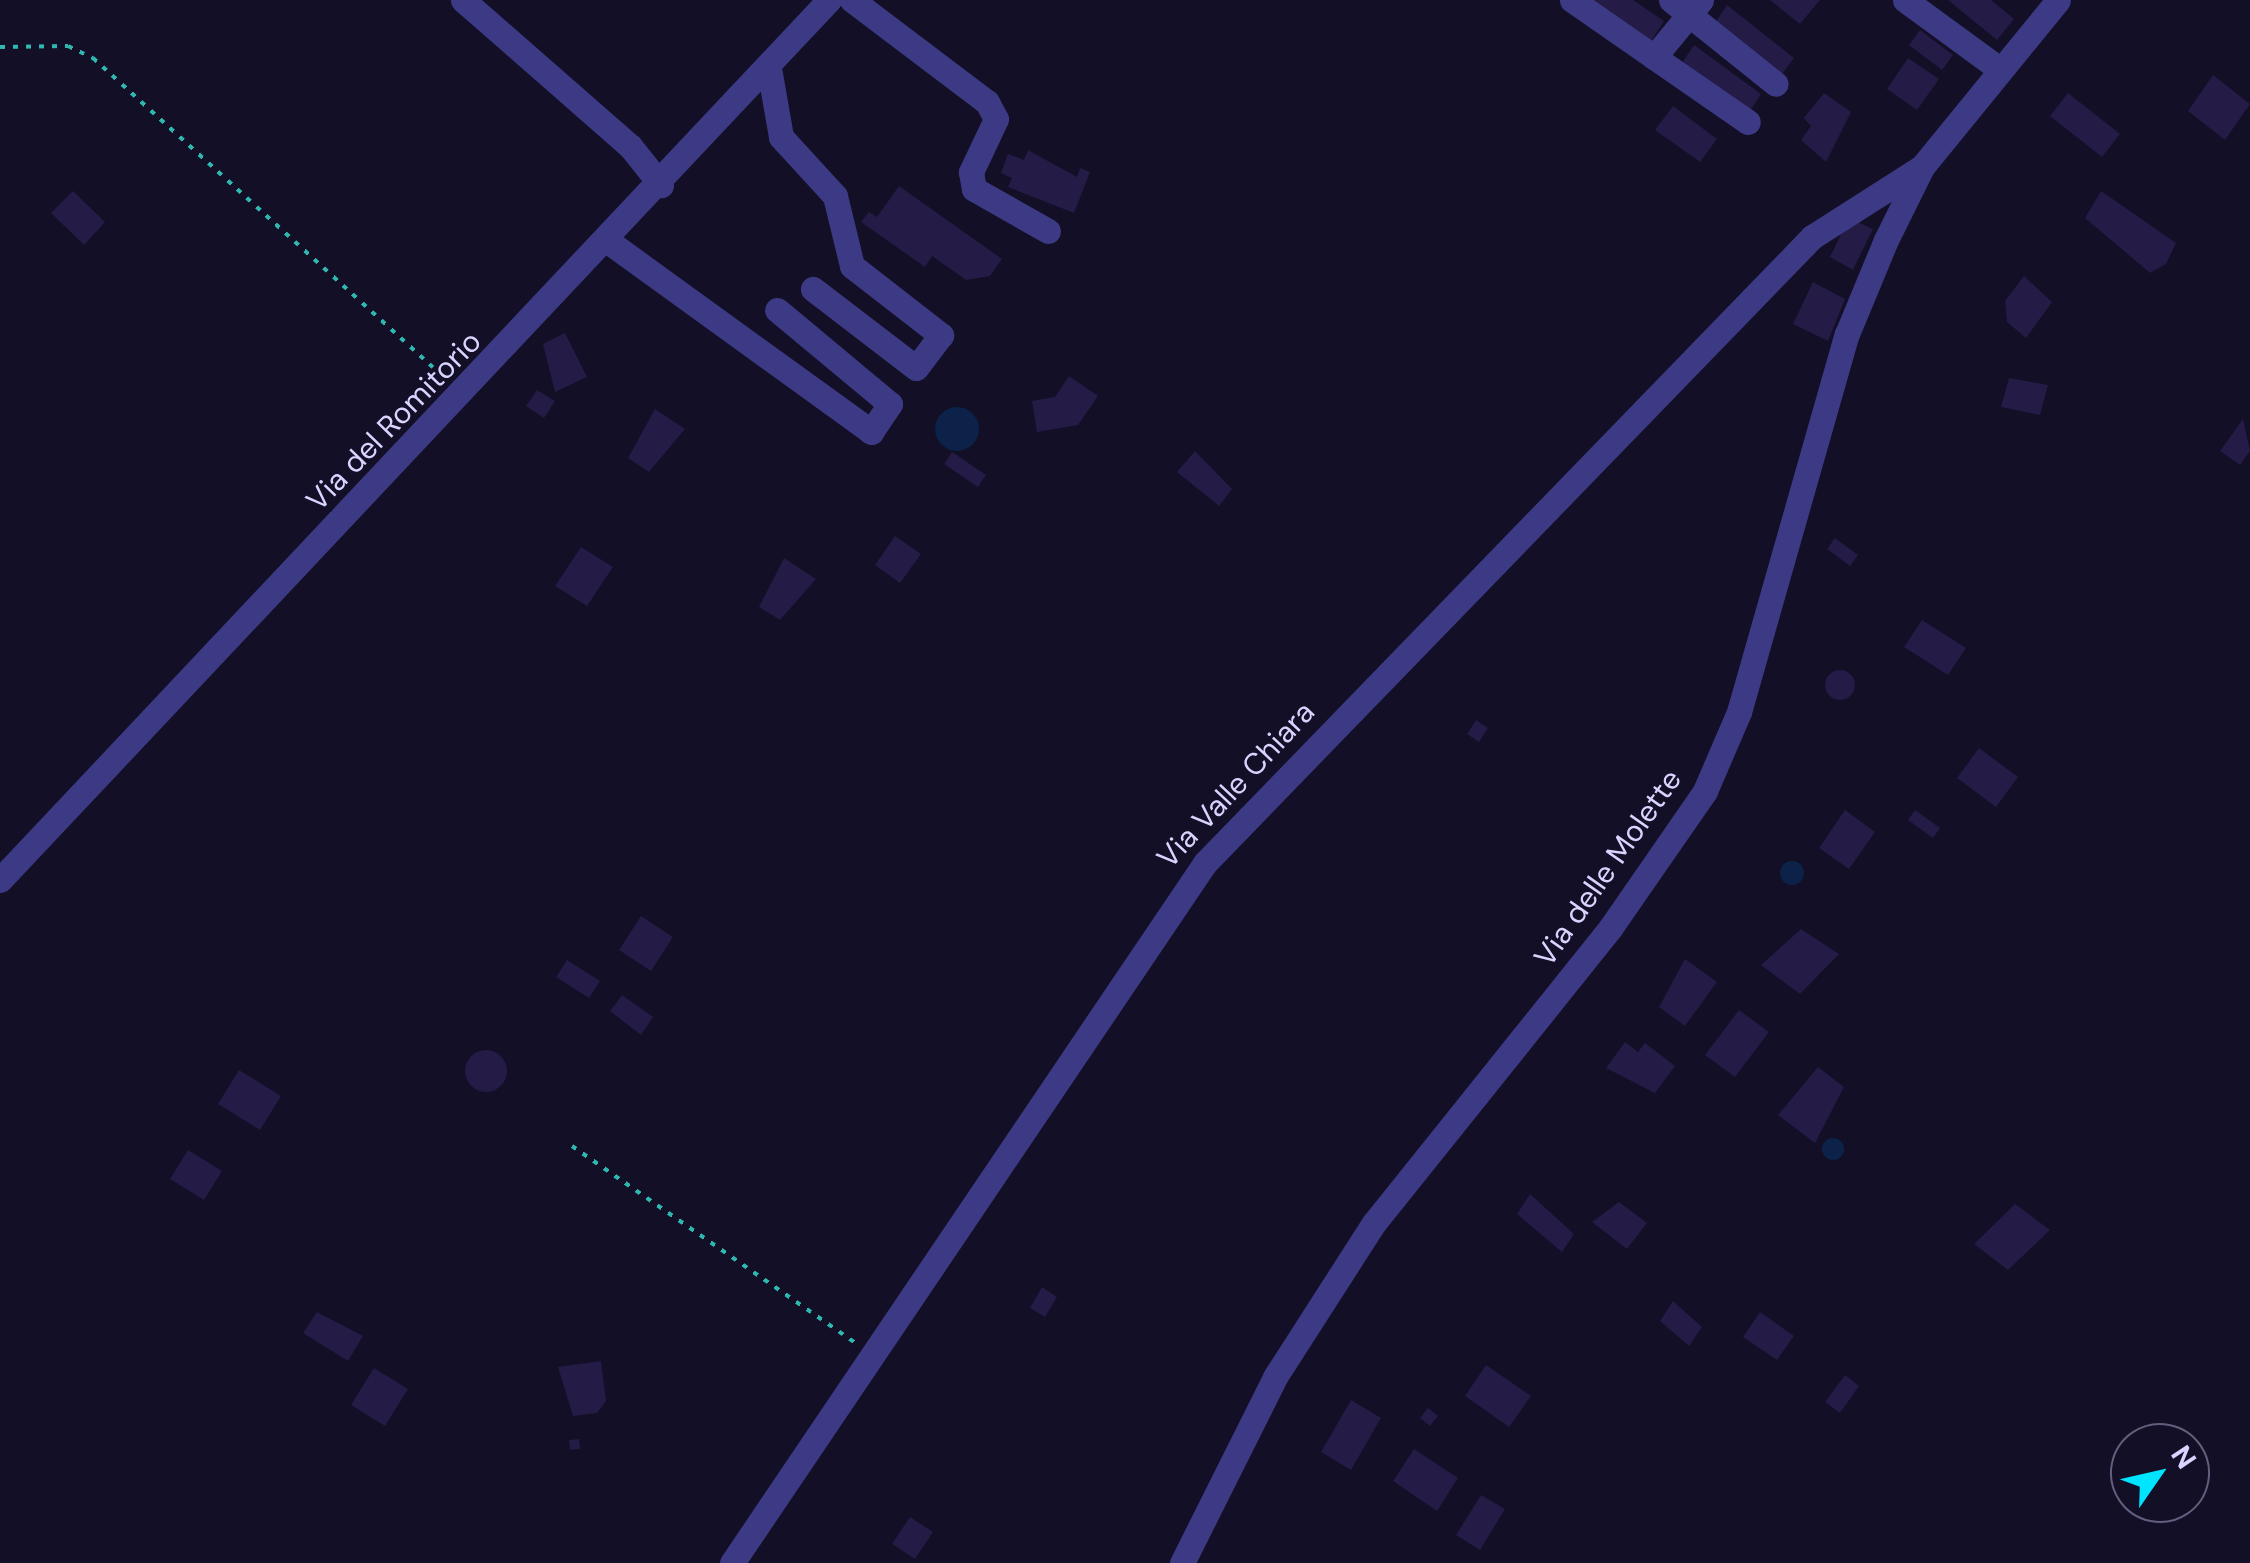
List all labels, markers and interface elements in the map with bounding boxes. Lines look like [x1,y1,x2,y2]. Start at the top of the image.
street label: Via del Romitorio [299,324,489,518]
street label: Via Valle Chiara [1150,694,1322,876]
street label: Via delle Molette [1527,763,1689,973]
north arrow [2110,1423,2210,1523]
text: N [2163,1438,2205,1476]

